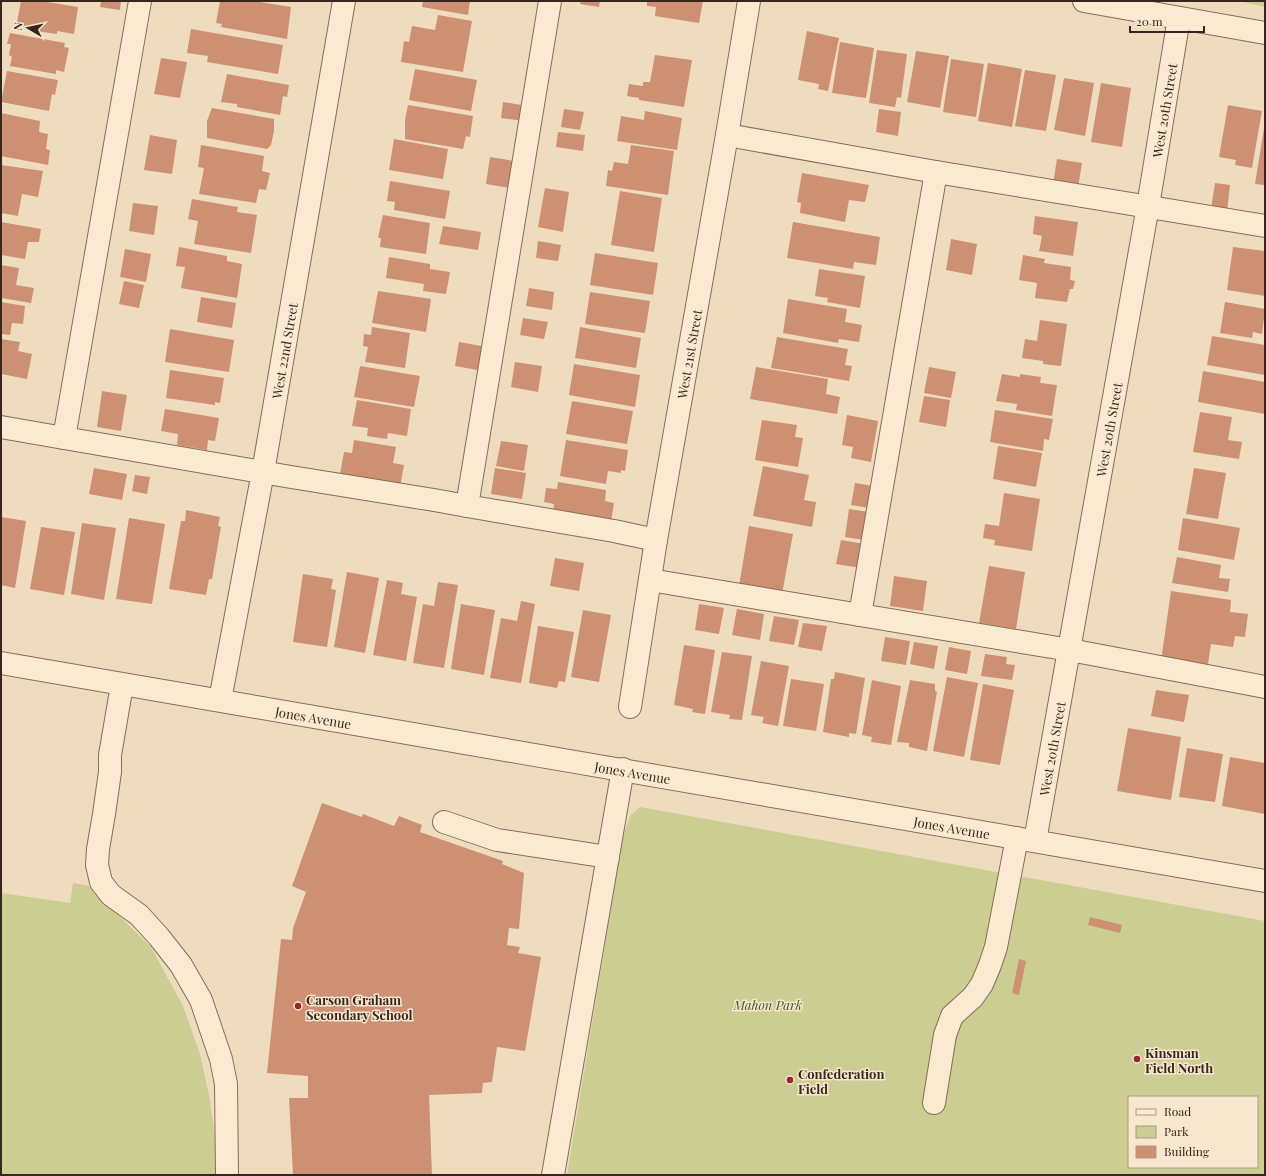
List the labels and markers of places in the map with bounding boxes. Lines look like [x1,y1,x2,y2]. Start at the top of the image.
place label: Carson Graham Secondary School [306,991,412,1023]
marker: Carson Graham Secondary School [293,1001,303,1011]
place label: Kinsman Field North [1145,1044,1213,1076]
marker: Kinsman Field North [1132,1054,1142,1064]
place label: Confederation Field [798,1065,884,1097]
marker: Confederation Field [785,1075,795,1085]

